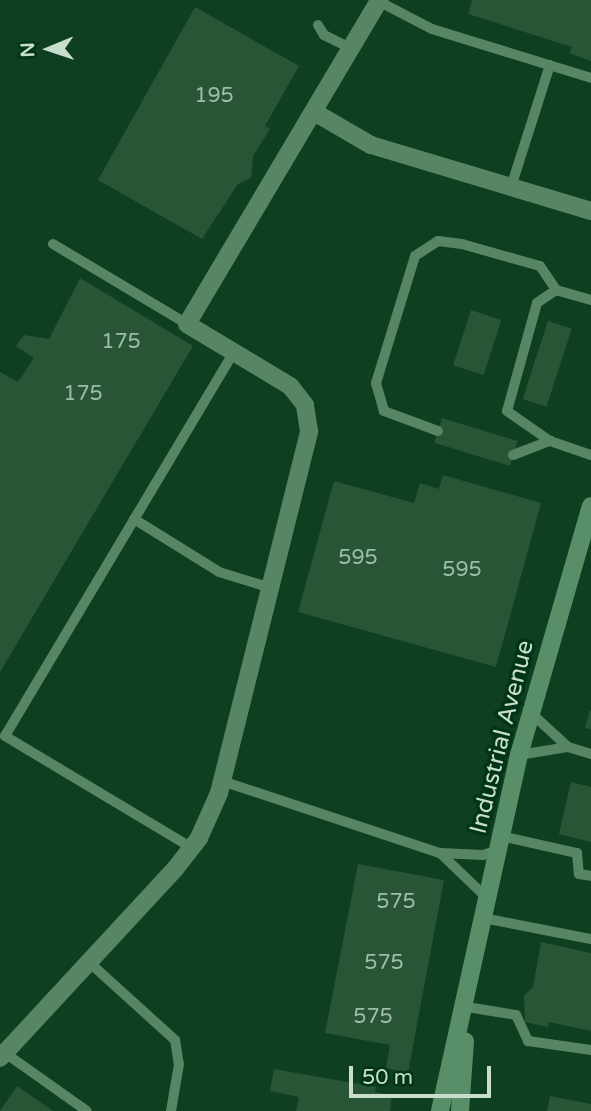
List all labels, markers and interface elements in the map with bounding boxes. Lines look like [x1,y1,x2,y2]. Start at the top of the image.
north arrow [14,14,84,84]
text: N [17,42,39,58]
house number: 195 [194,83,234,109]
house number: 175 [101,329,141,355]
house number: 175 [63,381,103,407]
house number: 595 [338,545,378,571]
house number: 595 [442,557,482,583]
street label: Industrial Avenue [464,637,540,837]
house number: 575 [376,889,416,915]
house number: 575 [364,950,404,976]
house number: 575 [353,1004,393,1030]
scale bar [353,1052,495,1096]
text: 50 m [362,1065,413,1090]

